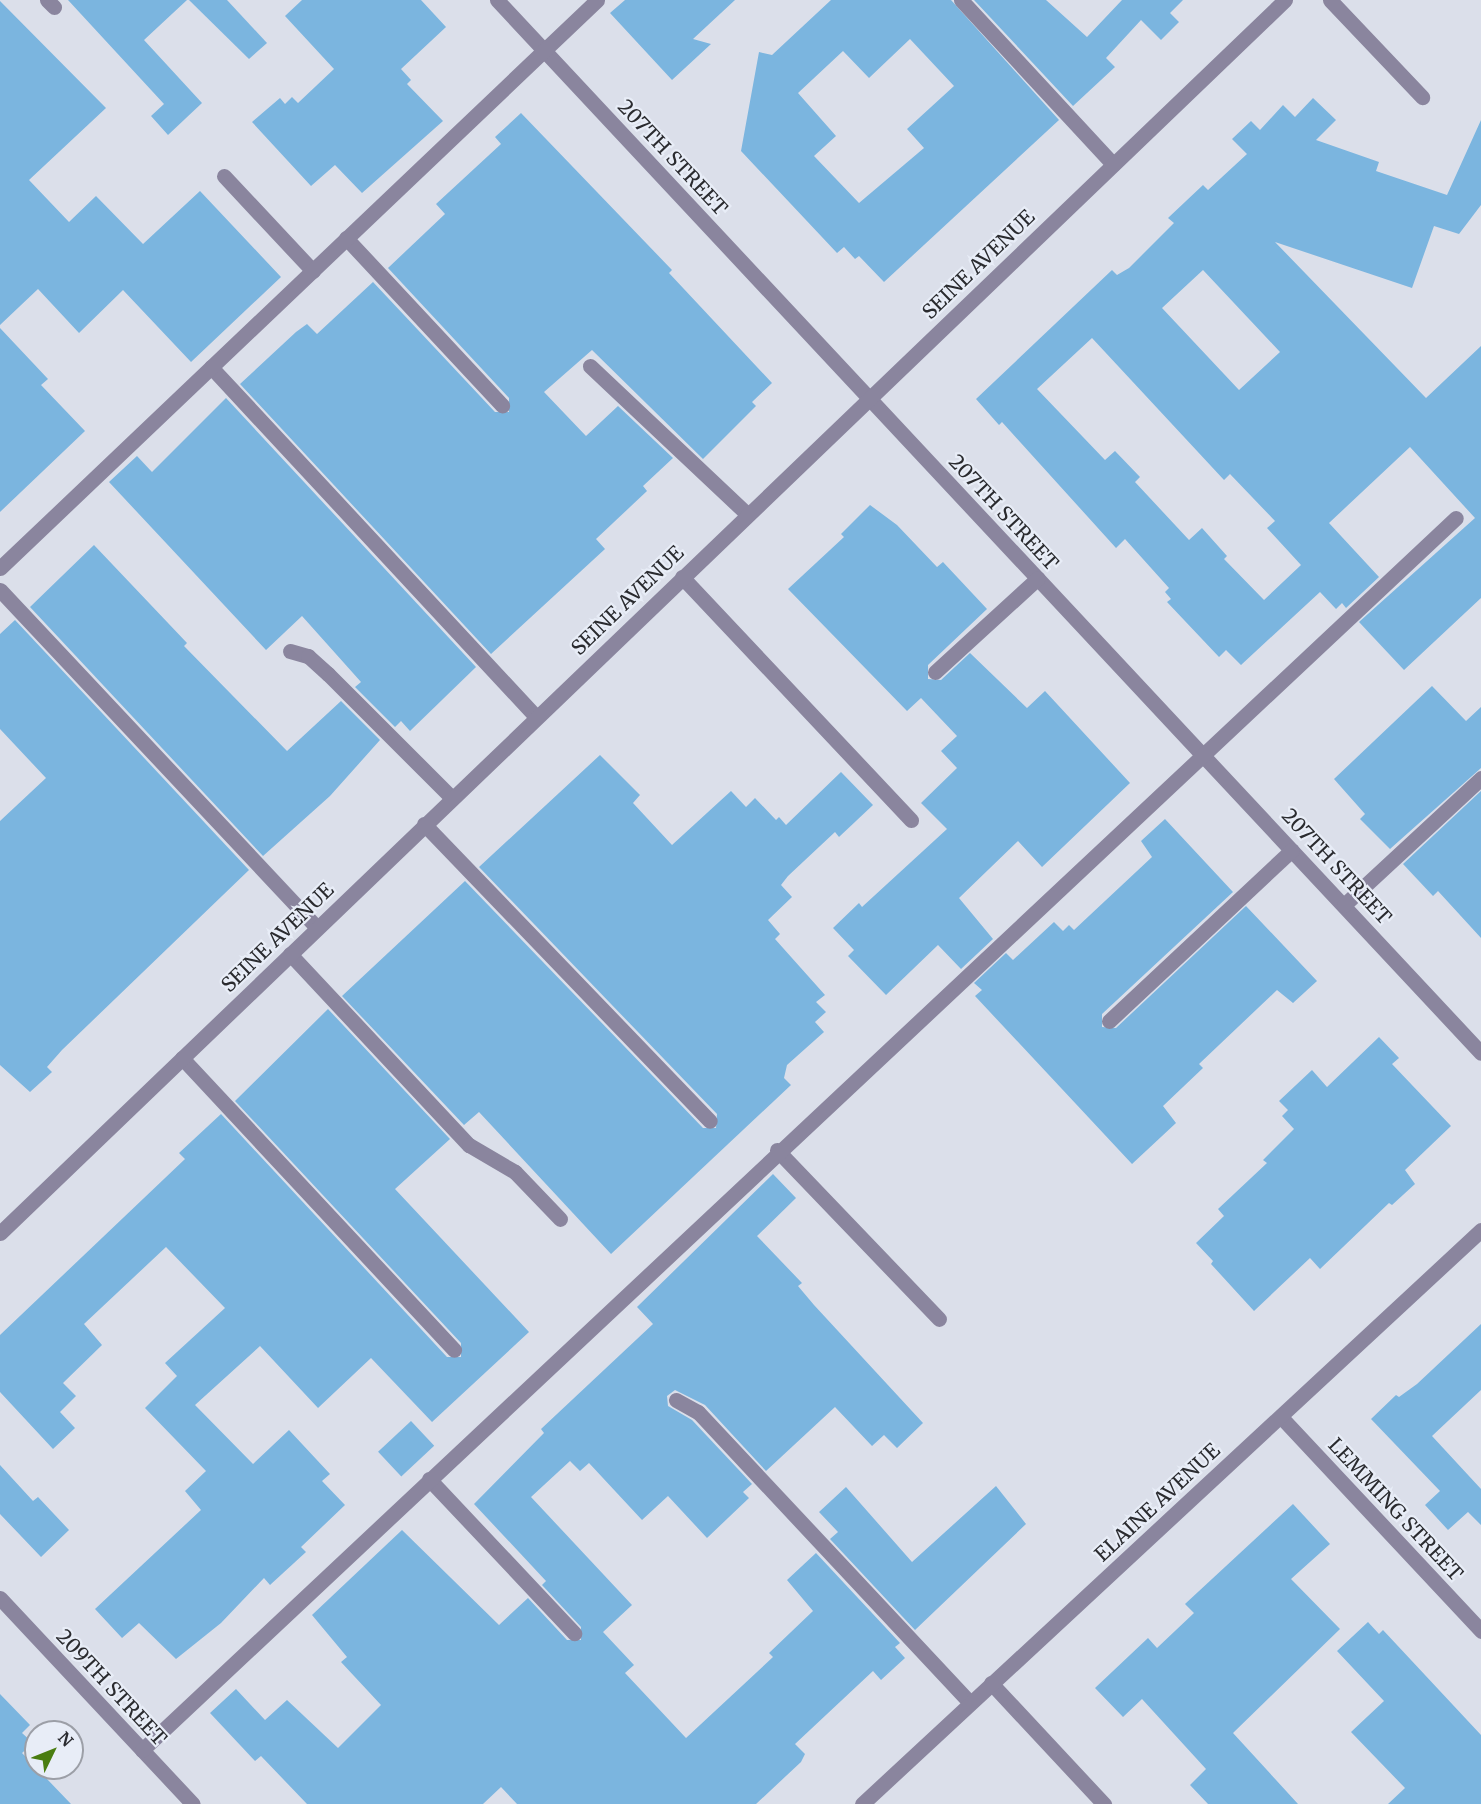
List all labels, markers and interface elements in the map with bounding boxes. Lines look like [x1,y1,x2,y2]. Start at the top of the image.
street label: 207TH STREET [613,94,733,220]
street label: SEINE AVENUE [917,204,1039,324]
street label: 207TH STREET [944,449,1064,575]
street label: SEINE AVENUE [566,540,688,660]
street label: 207TH STREET [1277,803,1397,929]
street label: SEINE AVENUE [216,877,338,997]
street label: LEMMING STREET [1324,1433,1468,1585]
street label: ELAINE AVENUE [1090,1438,1224,1566]
street label: 209TH STREET [52,1624,172,1750]
north arrow [24,1720,84,1780]
text: N [54,1728,77,1751]

